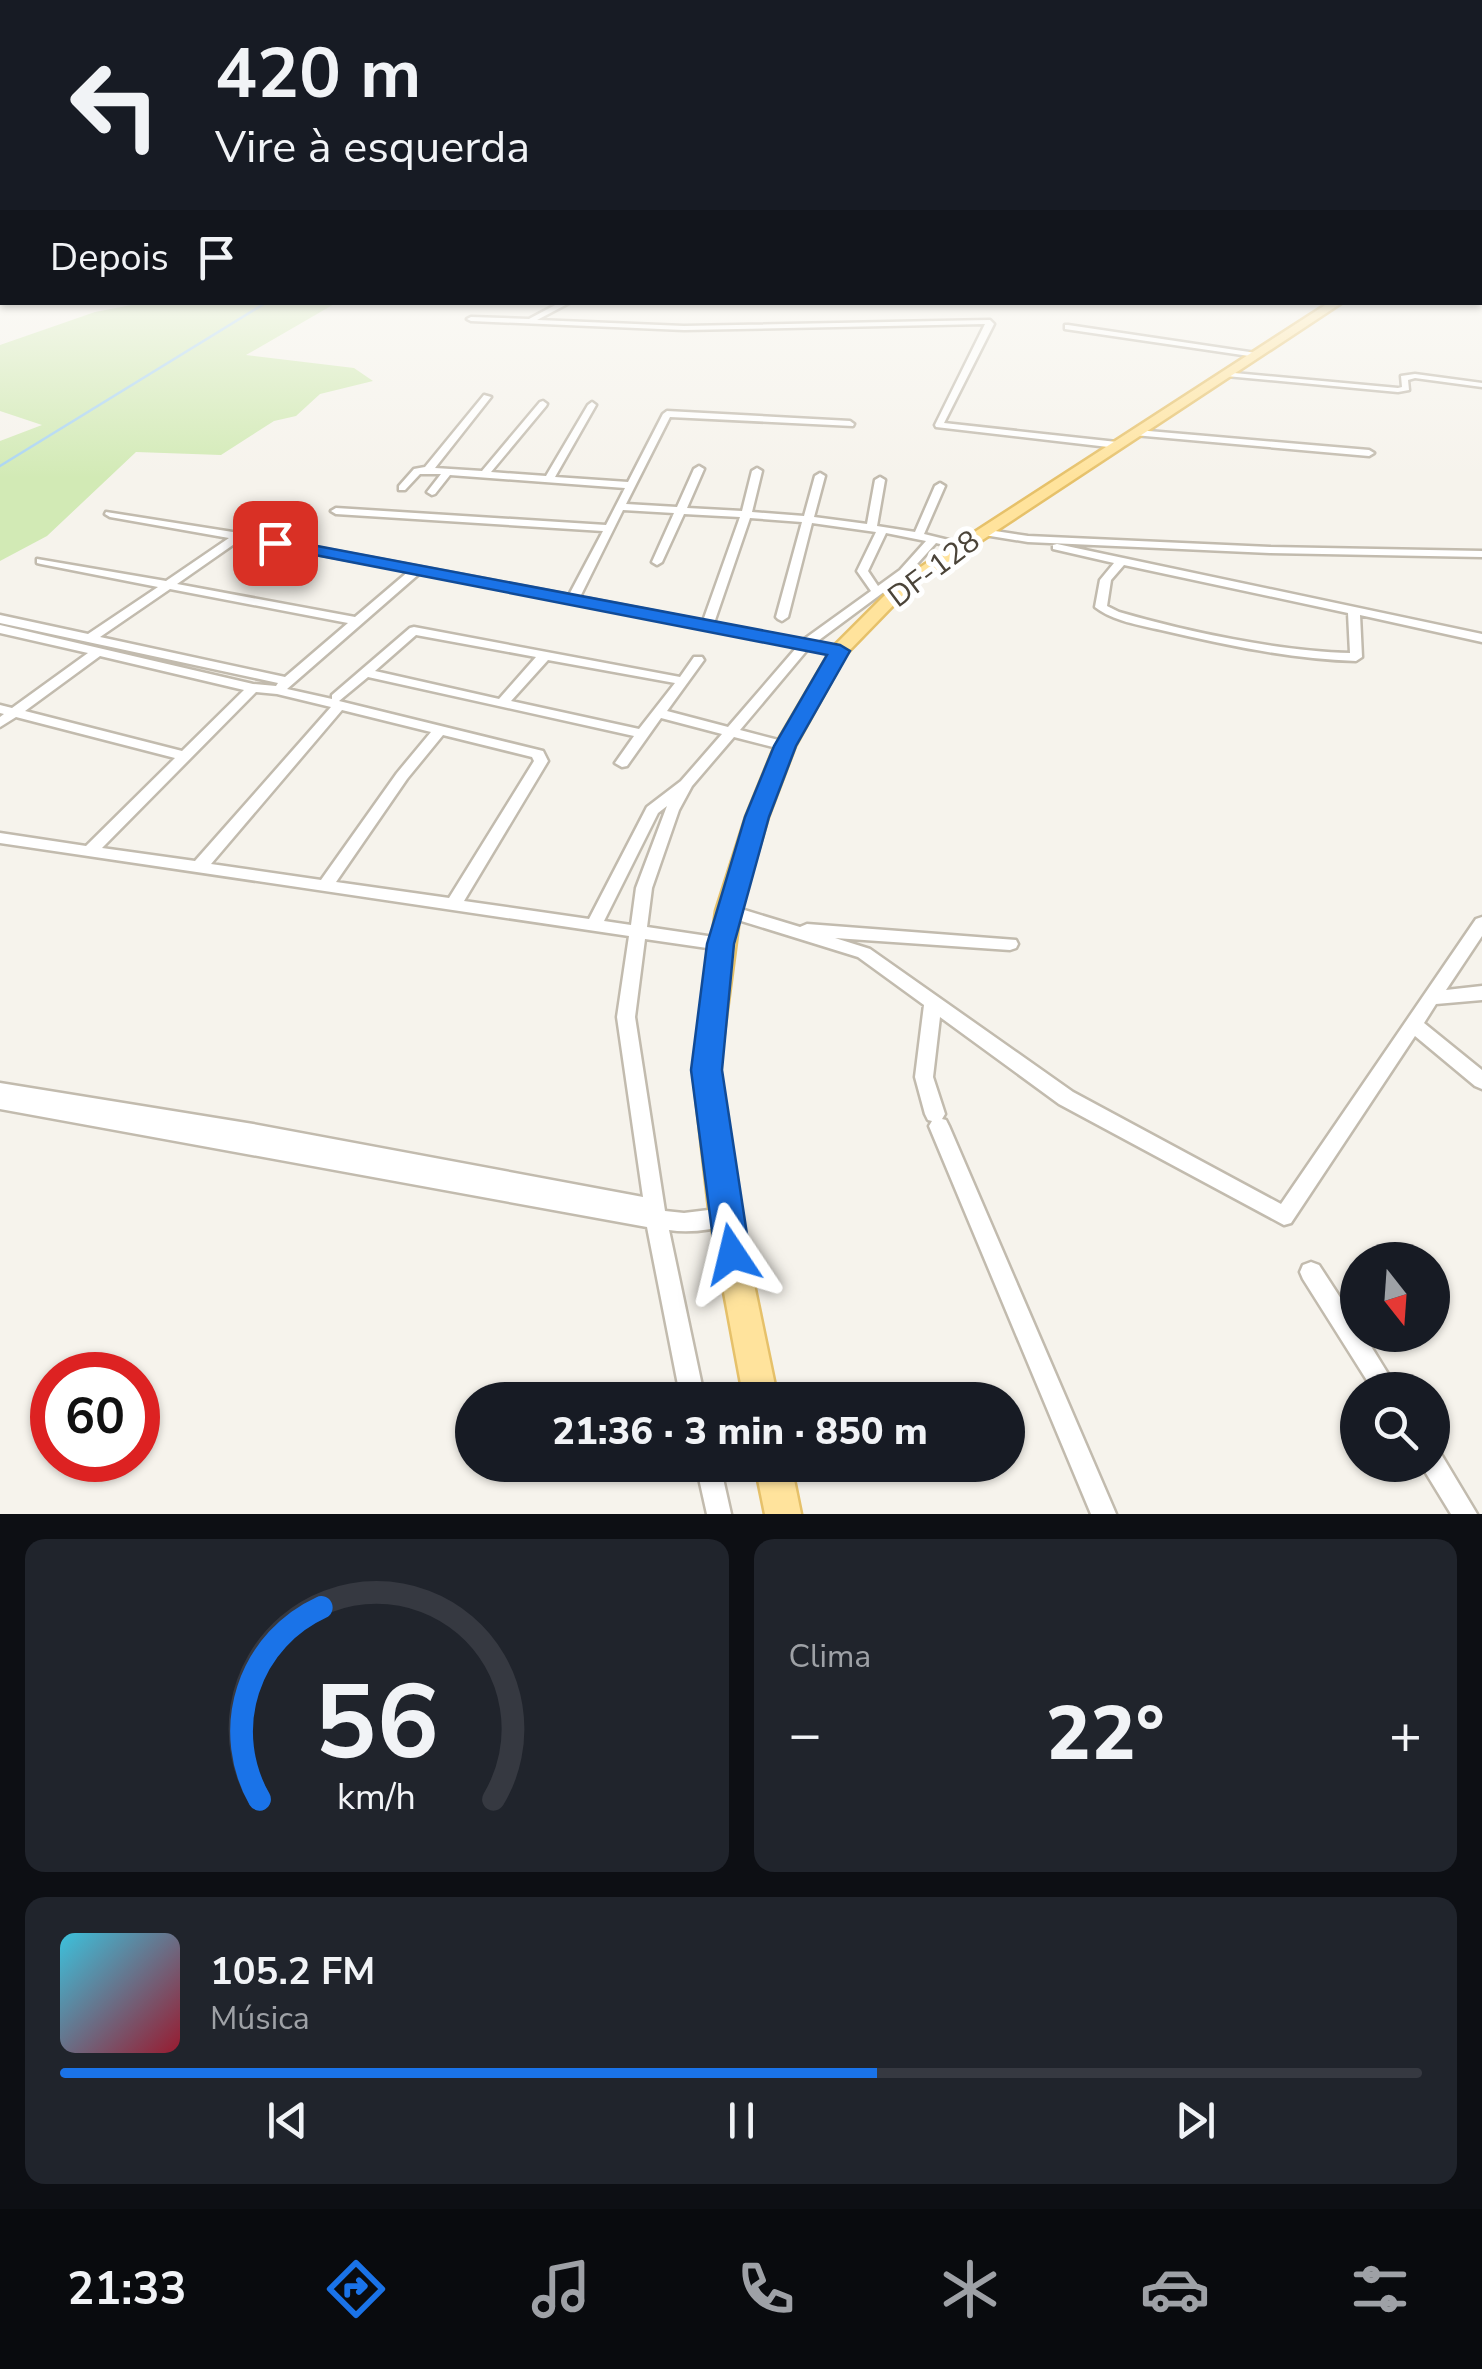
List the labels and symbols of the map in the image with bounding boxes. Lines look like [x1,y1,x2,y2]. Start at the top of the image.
pin [233,501,318,586]
street label: DF-128 [880,521,988,617]
position arrow [680,1202,784,1306]
north arrow [1340,1242,1450,1352]
speed limit sign: 60 [30,1352,160,1482]

